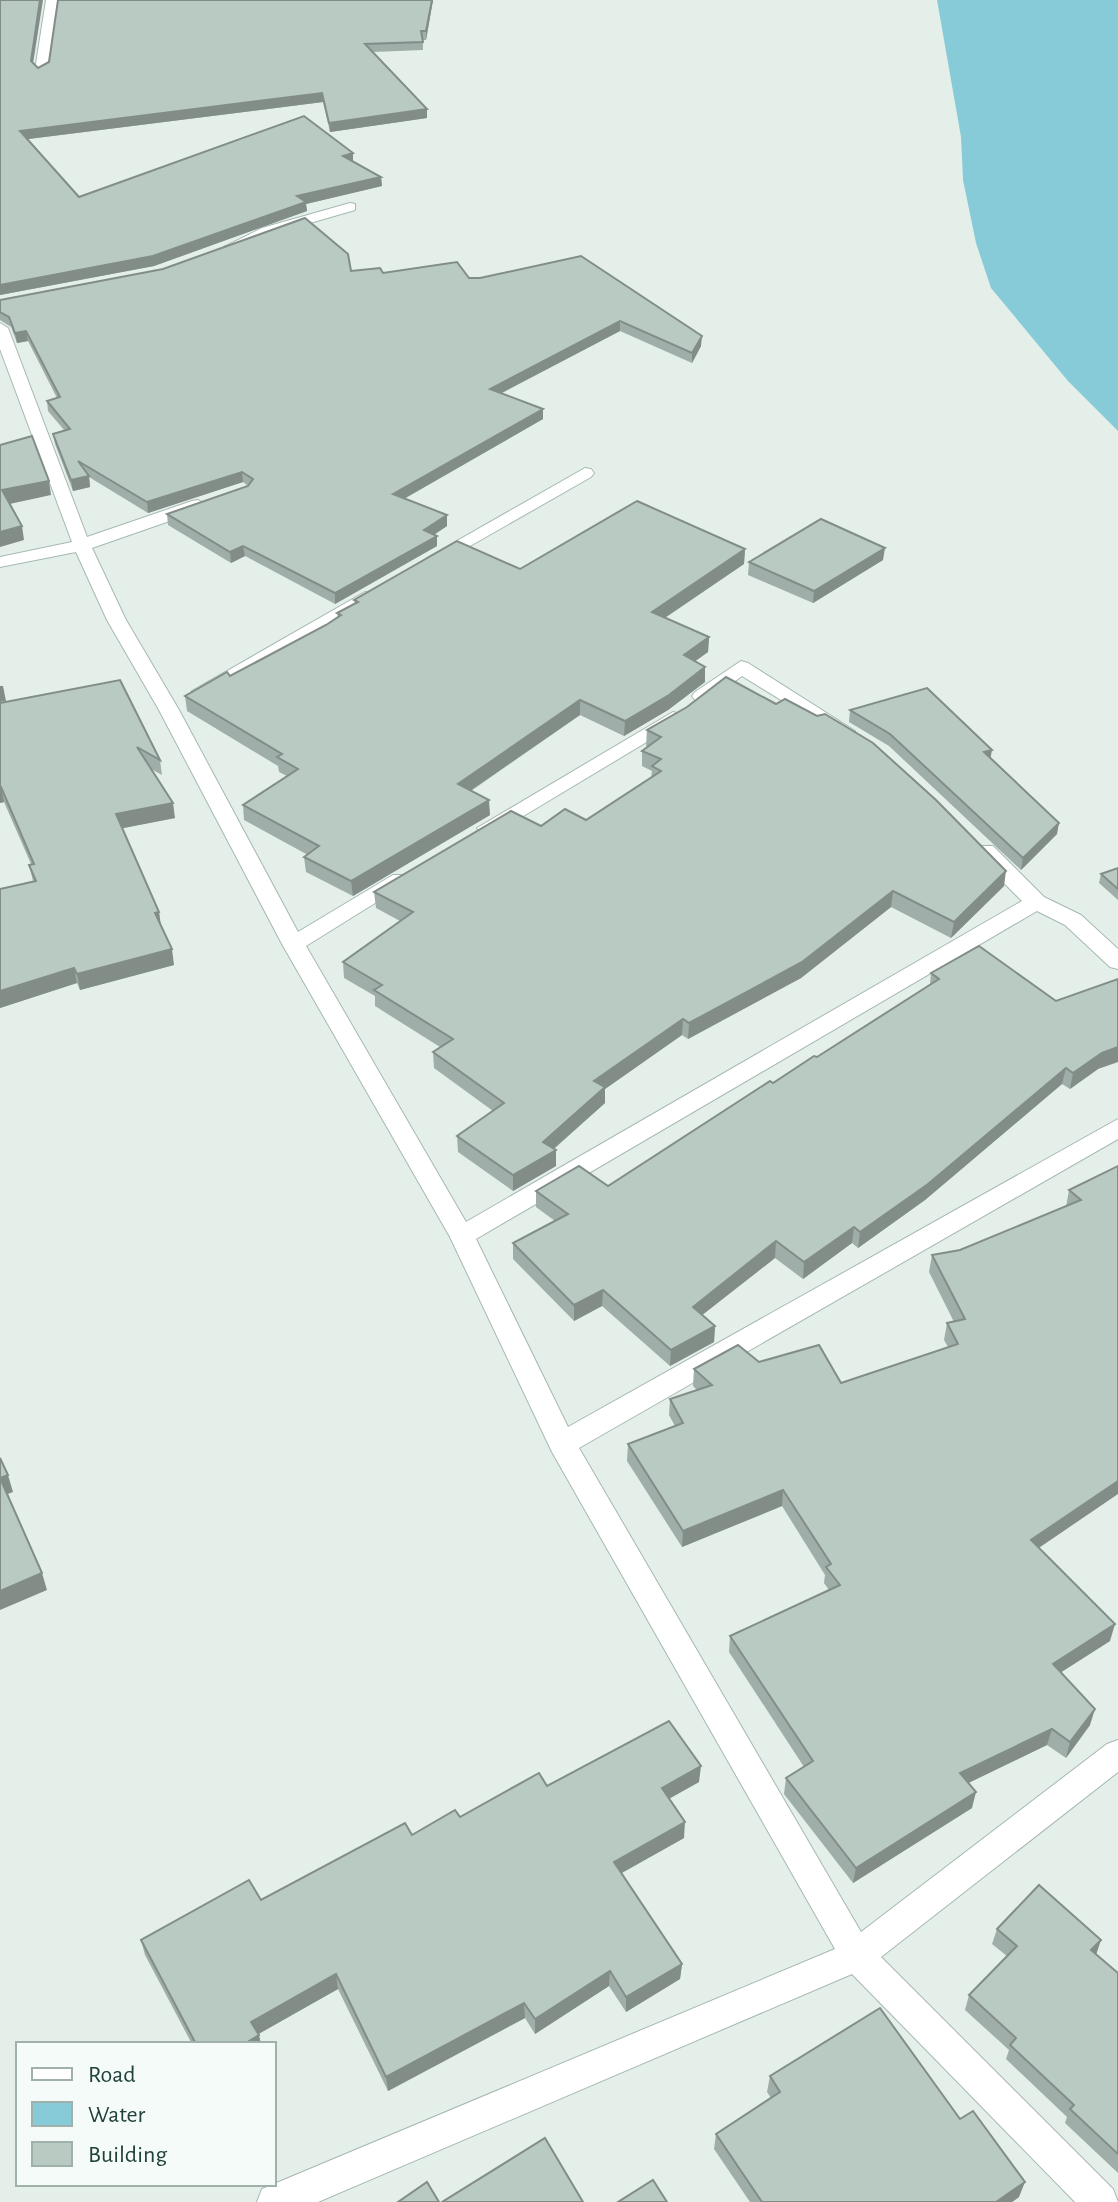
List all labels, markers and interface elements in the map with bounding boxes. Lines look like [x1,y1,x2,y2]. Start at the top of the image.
legend [16,2042,276,2186]
text: Road [88,2063,136,2087]
text: Water [88,2103,146,2127]
text: Building [88,2143,167,2167]

